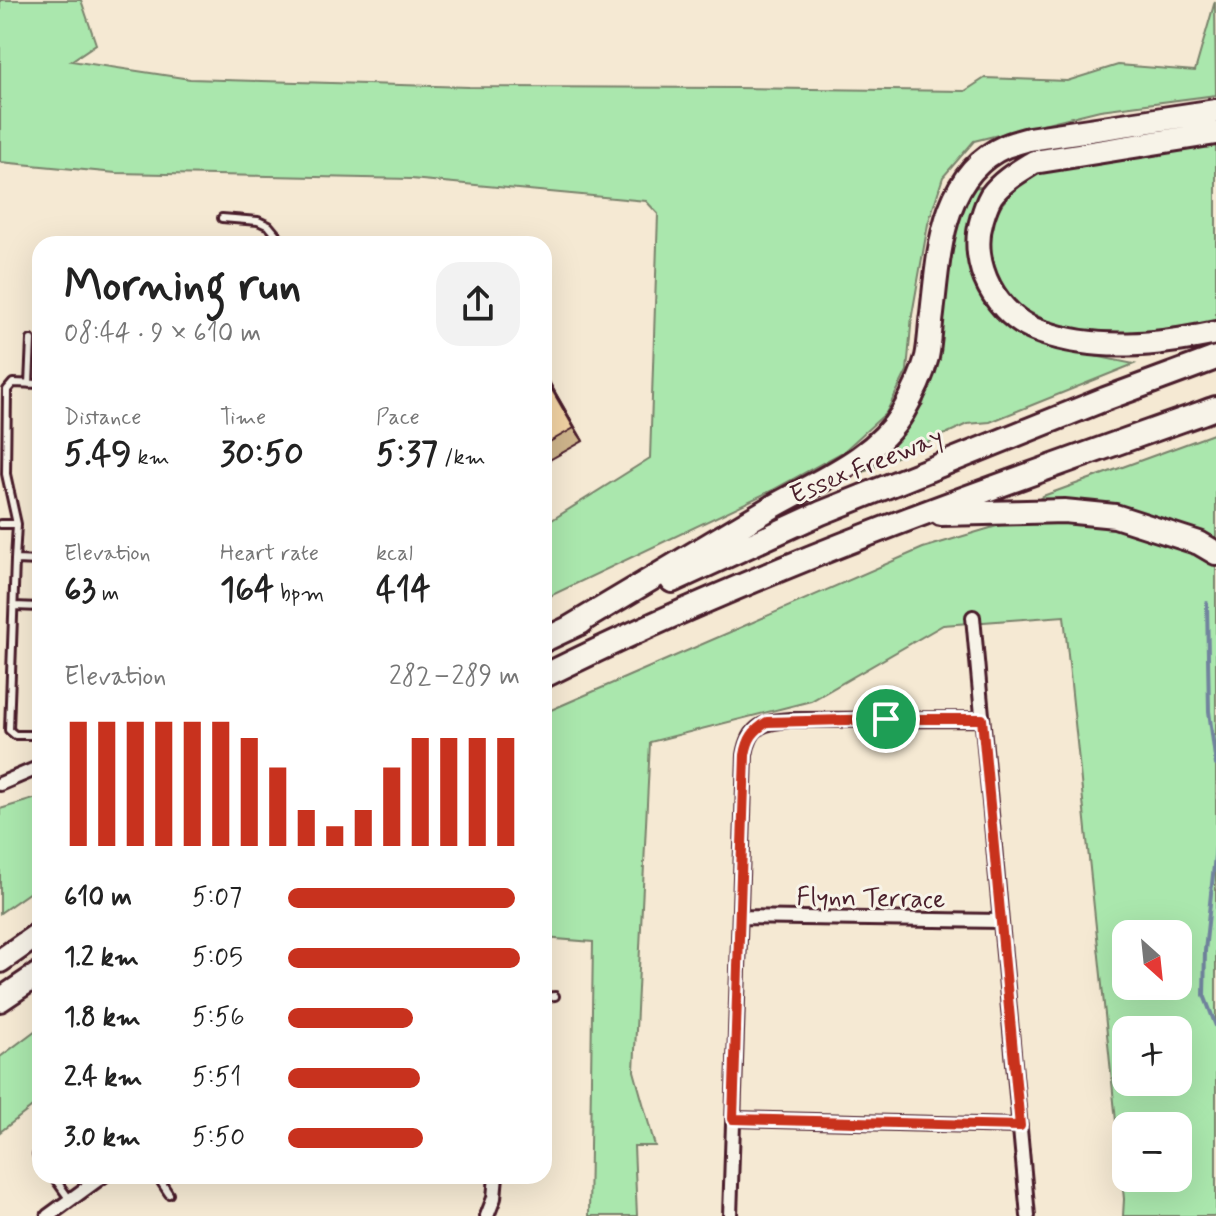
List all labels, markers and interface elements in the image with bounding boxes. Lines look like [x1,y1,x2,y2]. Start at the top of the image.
text: Morning run [64,258,301,316]
button: share [436,262,520,346]
text: 08:44 · 9 × 610 m [64,317,261,351]
text: Distance [64,404,141,432]
text: Time [220,404,266,432]
text: Pace [376,404,420,432]
street label: Essex Freeway [785,421,948,513]
text: 5.49 [64,432,132,477]
text: 30:50 [220,432,304,477]
text: 5:37 [376,432,438,477]
text: km [132,444,170,472]
text: /km [438,444,486,472]
text: Elevation [64,540,151,568]
text: Heart rate [220,540,319,568]
text: kcal [376,540,413,568]
text: 63 [64,568,96,613]
text: 164 [220,568,274,613]
text: 414 [376,568,430,613]
text: m [96,580,119,608]
text: bpm [274,580,324,608]
text: Elevation [64,660,166,694]
text: 282–289 m [389,660,520,694]
pin [852,685,920,753]
icon: arrive [864,697,908,741]
text: 610 m [64,881,132,915]
text: 5:07 [192,881,242,915]
street label: Flynn Terrace [796,881,946,917]
north arrow [1112,920,1192,1000]
map controls [1112,920,1192,1192]
text: 1.2 km [64,941,139,975]
text: 5:05 [192,941,243,975]
text: 1.8 km [64,1001,141,1035]
text: 5:56 [192,1001,245,1035]
button: + [1112,1016,1192,1096]
text: 2.4 km [64,1061,142,1095]
text: 5:51 [192,1061,241,1095]
button: − [1112,1112,1192,1192]
text: 3.0 km [64,1121,141,1155]
text: 5:50 [192,1121,245,1155]

